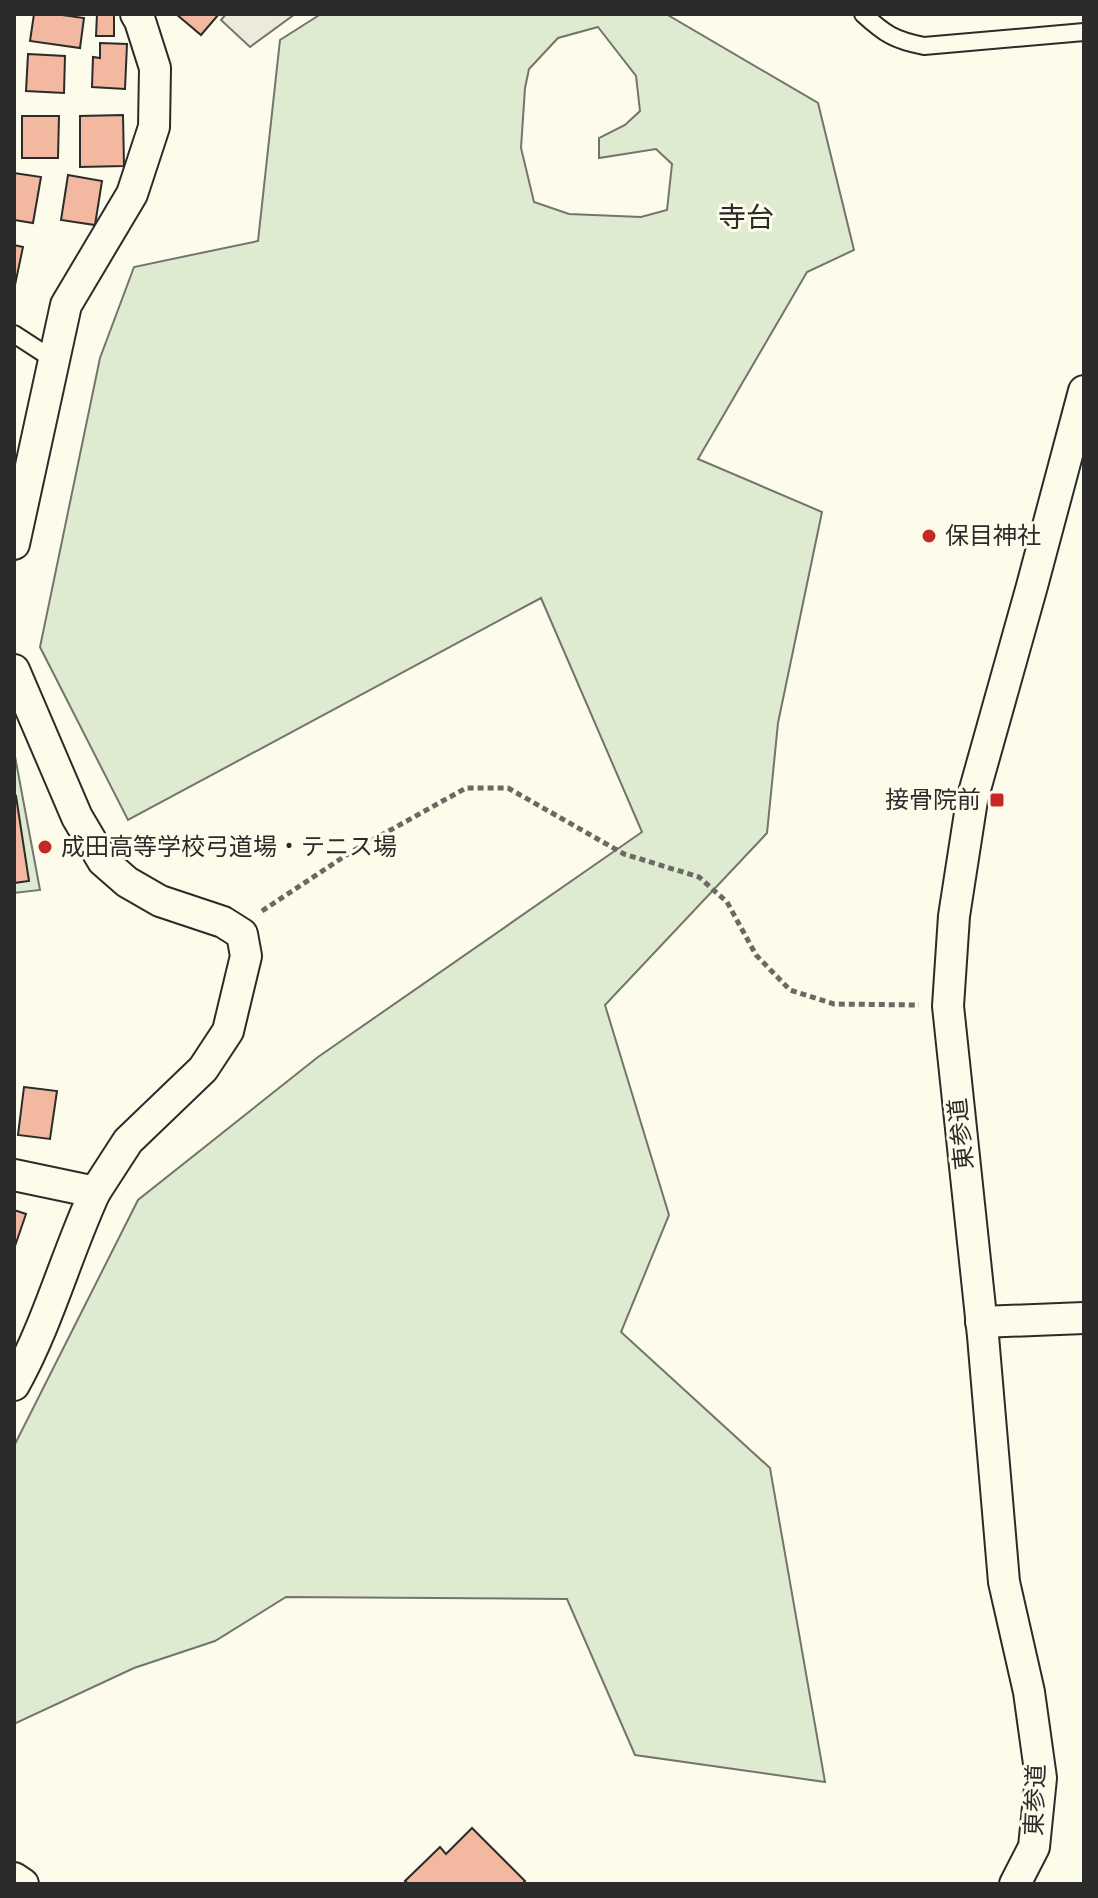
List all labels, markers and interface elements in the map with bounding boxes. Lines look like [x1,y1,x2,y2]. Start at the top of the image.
district label: 寺台 [718,198,774,238]
place label: 保目神社 [945,519,1041,554]
marker: 保目神社 [920,527,938,545]
place label: 接骨院前 [885,783,981,818]
marker: 接骨院前 [988,791,1006,809]
place label: 成田高等学校弓道場・テニス場 [61,830,397,865]
marker: 成田高等学校弓道場・テニス場 [36,838,54,856]
street label: 東参道 [940,1096,983,1172]
street label: 東参道 [1017,1763,1054,1837]

